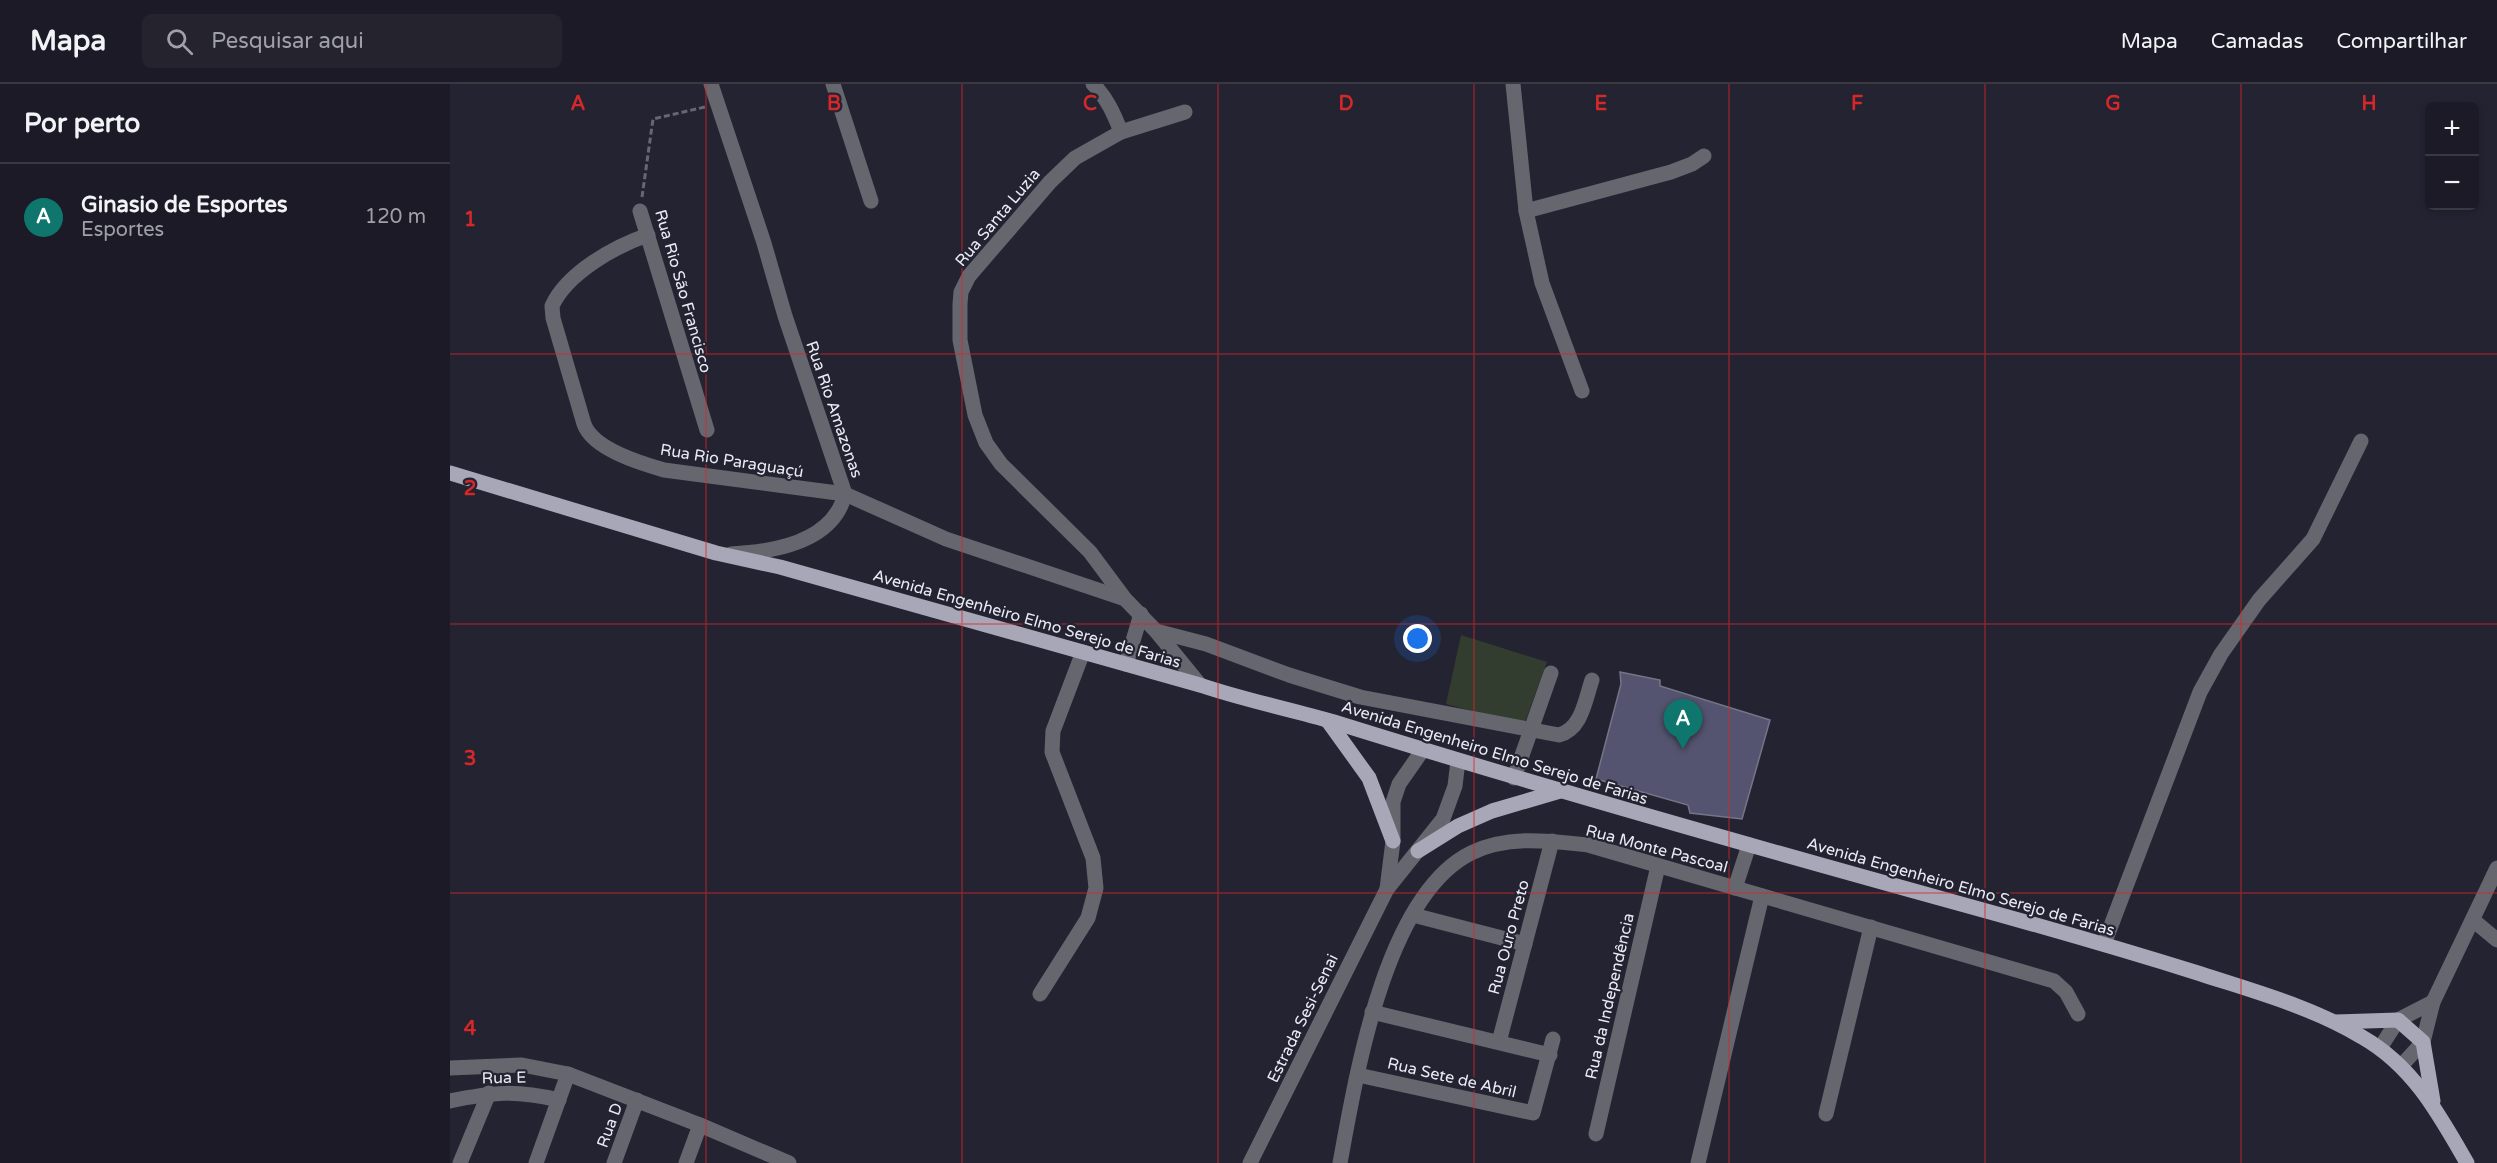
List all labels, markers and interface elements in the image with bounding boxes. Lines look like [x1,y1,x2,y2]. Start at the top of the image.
search box [142,14,562,68]
text: Mapa [30,24,106,58]
icon: search [163,25,196,58]
text: Pesquisar aqui [211,28,364,54]
text: Mapa [2121,29,2178,54]
text: Camadas [2211,29,2303,54]
text: Compartilhar [2336,29,2467,54]
text: A [571,92,586,116]
text: B [827,92,841,116]
text: C [1083,92,1097,116]
text: D [1338,92,1354,116]
text: E [1595,92,1608,116]
text: F [1851,92,1863,116]
text: G [2105,92,2121,116]
text: H [2361,92,2377,116]
map controls [2425,102,2479,210]
button: + [2425,102,2479,156]
text: Por perto [24,108,140,139]
button: − [2425,156,2479,210]
street label: Rua Santa Luzia [951,165,1045,271]
text: Ginasio de Esportes [81,192,288,218]
text: A [36,205,51,229]
text: 120 m [365,205,426,229]
street label: Rua Rio São Francisco [650,207,716,375]
text: 1 [464,208,476,232]
text: Esportes [81,218,164,242]
street label: Rua Rio Amazonas [801,338,867,480]
street label: Rua Rio Paraguaçú [659,440,805,482]
text: 2 [464,477,476,501]
street label: Avenida Engenheiro Elmo Serejo de Farias [871,565,1183,673]
your location [1403,624,1432,653]
street label: Avenida Engenheiro Elmo Serejo de Farias [1339,697,1650,809]
pin: A [1664,700,1702,749]
text: 3 [464,747,476,771]
street label: Rua Monte Pascoal [1584,820,1730,878]
street label: Avenida Engenheiro Elmo Serejo de Farias [1805,833,2117,941]
street label: Rua Ouro Preto [1484,878,1534,997]
street label: Rua da Independência [1581,911,1639,1081]
street label: Estrada Sesi-Senai [1263,951,1343,1086]
text: 4 [464,1017,477,1041]
street label: Rua Sete de Abril [1385,1053,1518,1103]
street label: Rua E [482,1068,526,1088]
street label: Rua D [593,1100,627,1151]

